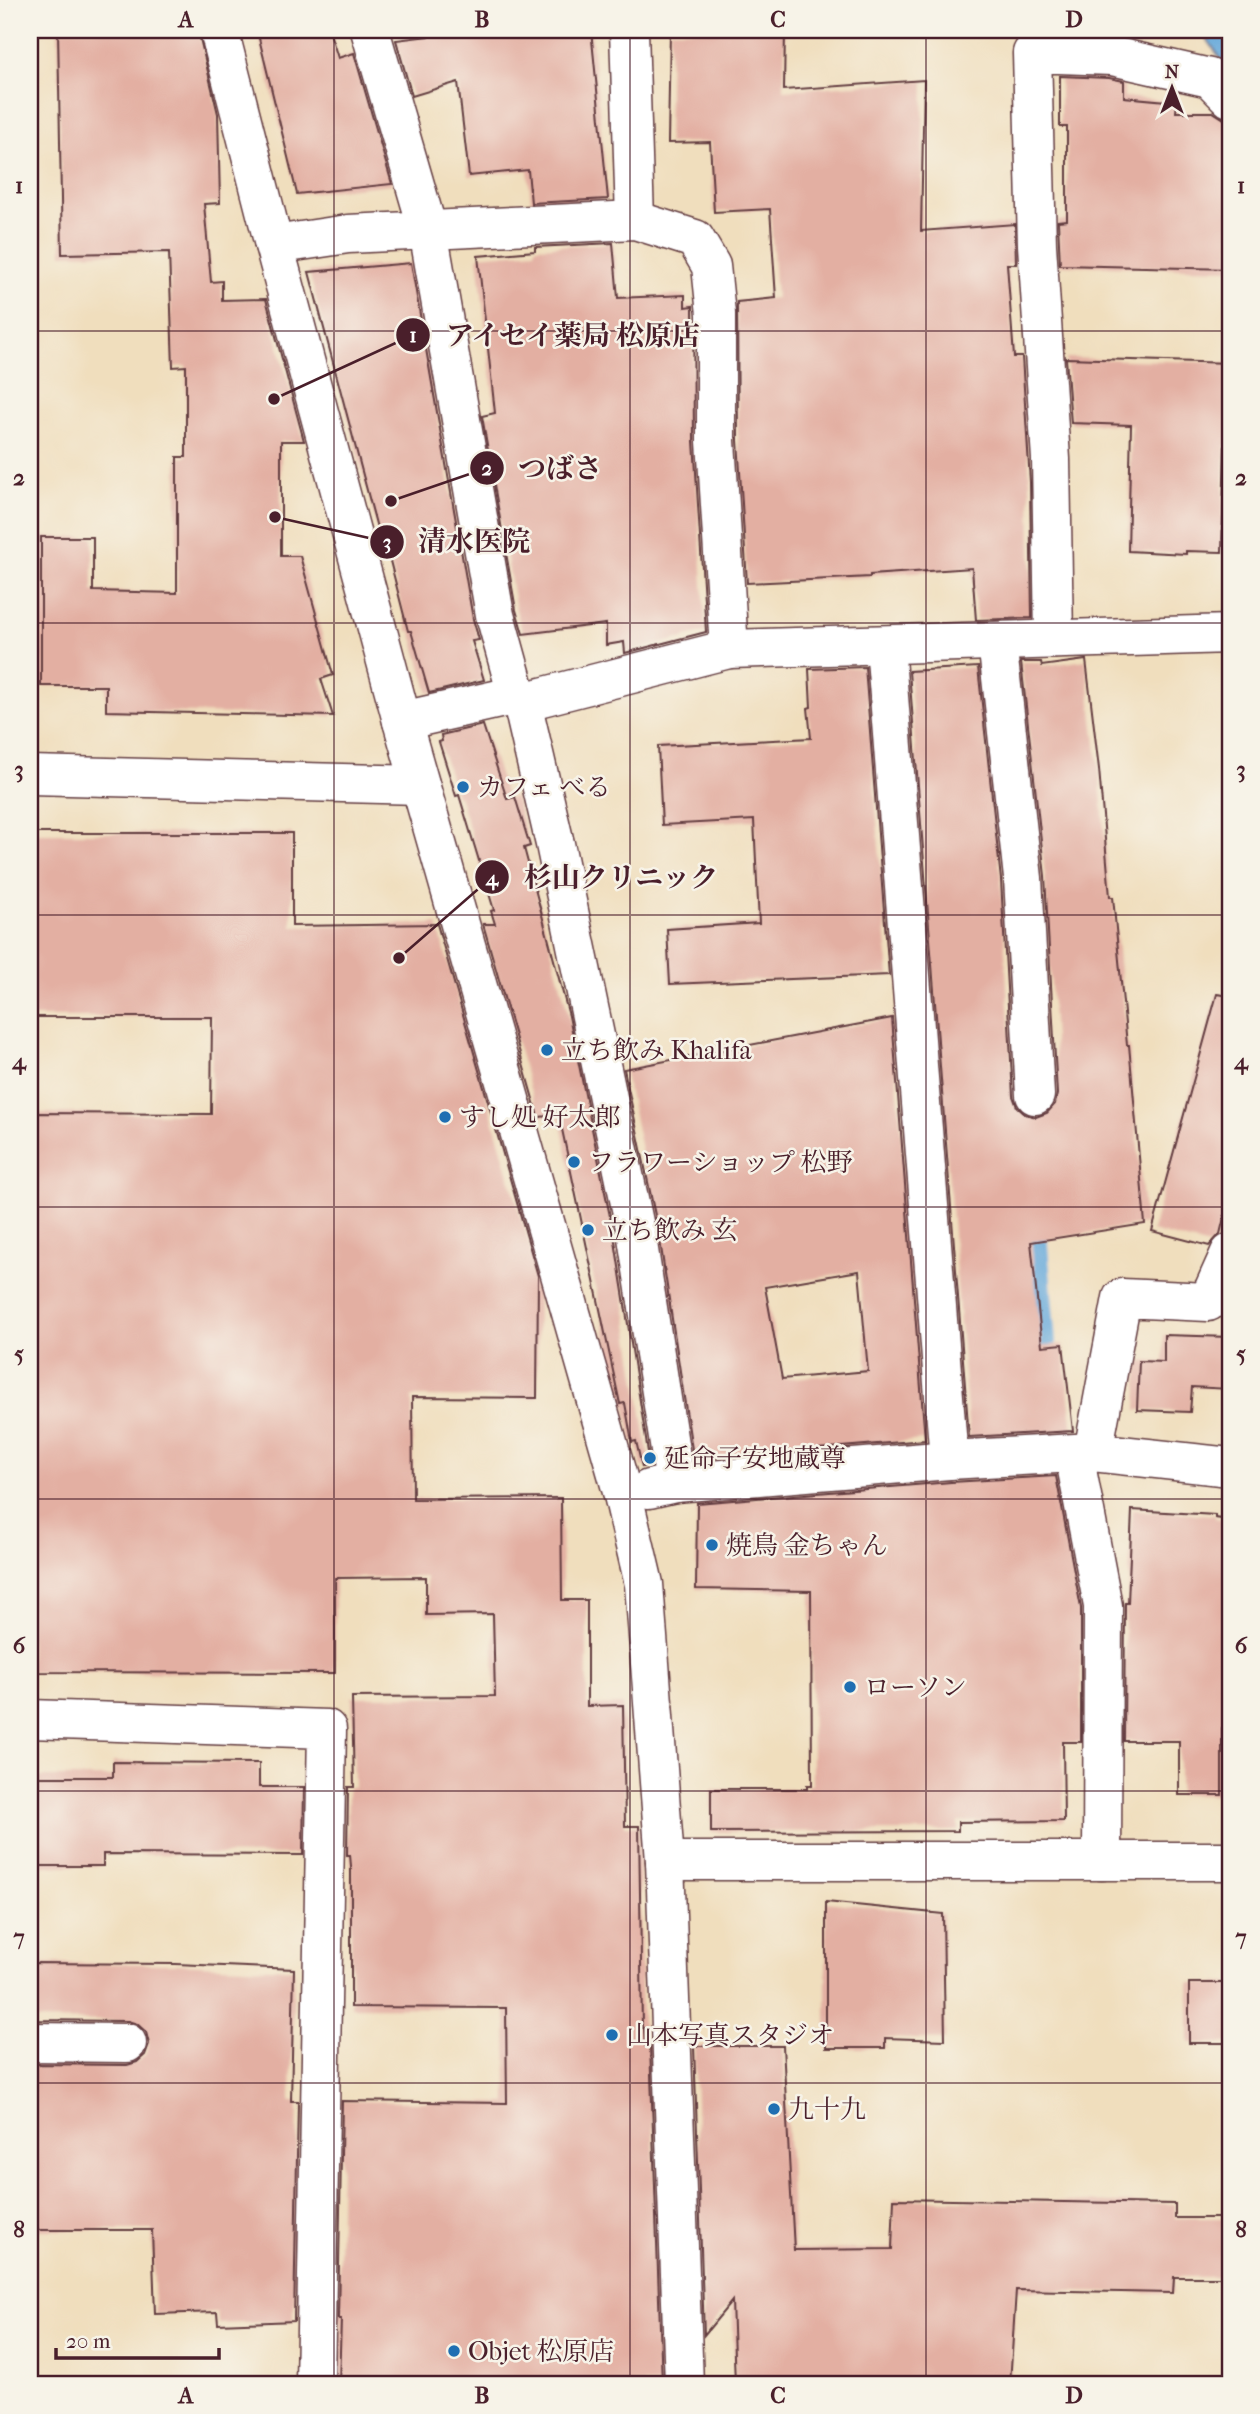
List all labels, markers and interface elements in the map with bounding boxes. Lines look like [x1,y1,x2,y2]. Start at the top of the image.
text: A [177,6,195,33]
text: B [475,6,490,33]
text: C [770,6,786,33]
text: D [1065,6,1083,33]
north arrow [1138,52,1208,122]
text: N [1165,61,1180,83]
text: 1 [15,172,23,199]
text: 1 [1237,172,1245,199]
callout: アイセイ薬局 松原店 [395,310,716,359]
text: アイセイ薬局 松原店 [446,319,700,352]
text: 1 [409,323,417,347]
callout: つばさ [469,444,616,493]
text: つばさ [518,452,602,485]
text: 2 [482,456,493,480]
text: 2 [13,464,25,491]
text: 2 [1235,464,1247,491]
callout: 清水医院 [369,517,544,566]
text: 清水医院 [418,525,530,558]
text: 3 [383,530,391,554]
text: 3 [14,756,24,783]
text: 3 [1236,756,1246,783]
place label: カフェ べる [477,772,611,803]
marker: カフェ べる [455,779,471,795]
callout: 杉山クリニック [474,853,733,902]
text: 杉山クリニック [524,861,718,894]
text: 4 [485,866,500,891]
place label: 立ち飲み Khalifa [561,1035,753,1066]
marker: 立ち飲み Khalifa [539,1042,555,1058]
text: 4 [11,1048,27,1075]
text: 4 [1233,1048,1249,1075]
place label: すし処 好太郎 [459,1102,621,1133]
marker: すし処 好太郎 [437,1109,453,1125]
place label: フラワーショップ 松野 [588,1147,853,1178]
marker: フラワーショップ 松野 [566,1154,582,1170]
place label: 立ち飲み 玄 [602,1215,738,1246]
marker: 立ち飲み 玄 [580,1222,596,1238]
text: 5 [14,1340,24,1367]
text: 5 [1236,1340,1246,1367]
place label: 延命子安地蔵尊 [664,1443,846,1474]
marker: 延命子安地蔵尊 [642,1450,658,1466]
place label: 焼鳥 金ちゃん [726,1530,888,1561]
marker: 焼鳥 金ちゃん [704,1537,720,1553]
text: 6 [13,1632,26,1659]
text: 6 [1235,1632,1248,1659]
place label: ローソン [864,1672,967,1703]
marker: ローソン [842,1679,858,1695]
text: 7 [12,1924,25,1951]
text: 7 [1234,1924,1247,1951]
place label: 山本写真スタジオ [626,2020,834,2051]
marker: 山本写真スタジオ [604,2027,620,2043]
place label: 九十九 [788,2094,866,2125]
marker: 九十九 [766,2101,782,2117]
text: 8 [13,2216,25,2243]
text: 8 [1235,2216,1247,2243]
scale bar [56,2316,219,2360]
text: 20 m [66,2329,111,2353]
place label: Objet 松原店 [468,2336,614,2367]
marker: Objet 松原店 [446,2343,462,2359]
text: A [177,2382,195,2409]
text: B [475,2382,490,2409]
text: C [770,2382,786,2409]
text: D [1065,2382,1083,2409]

